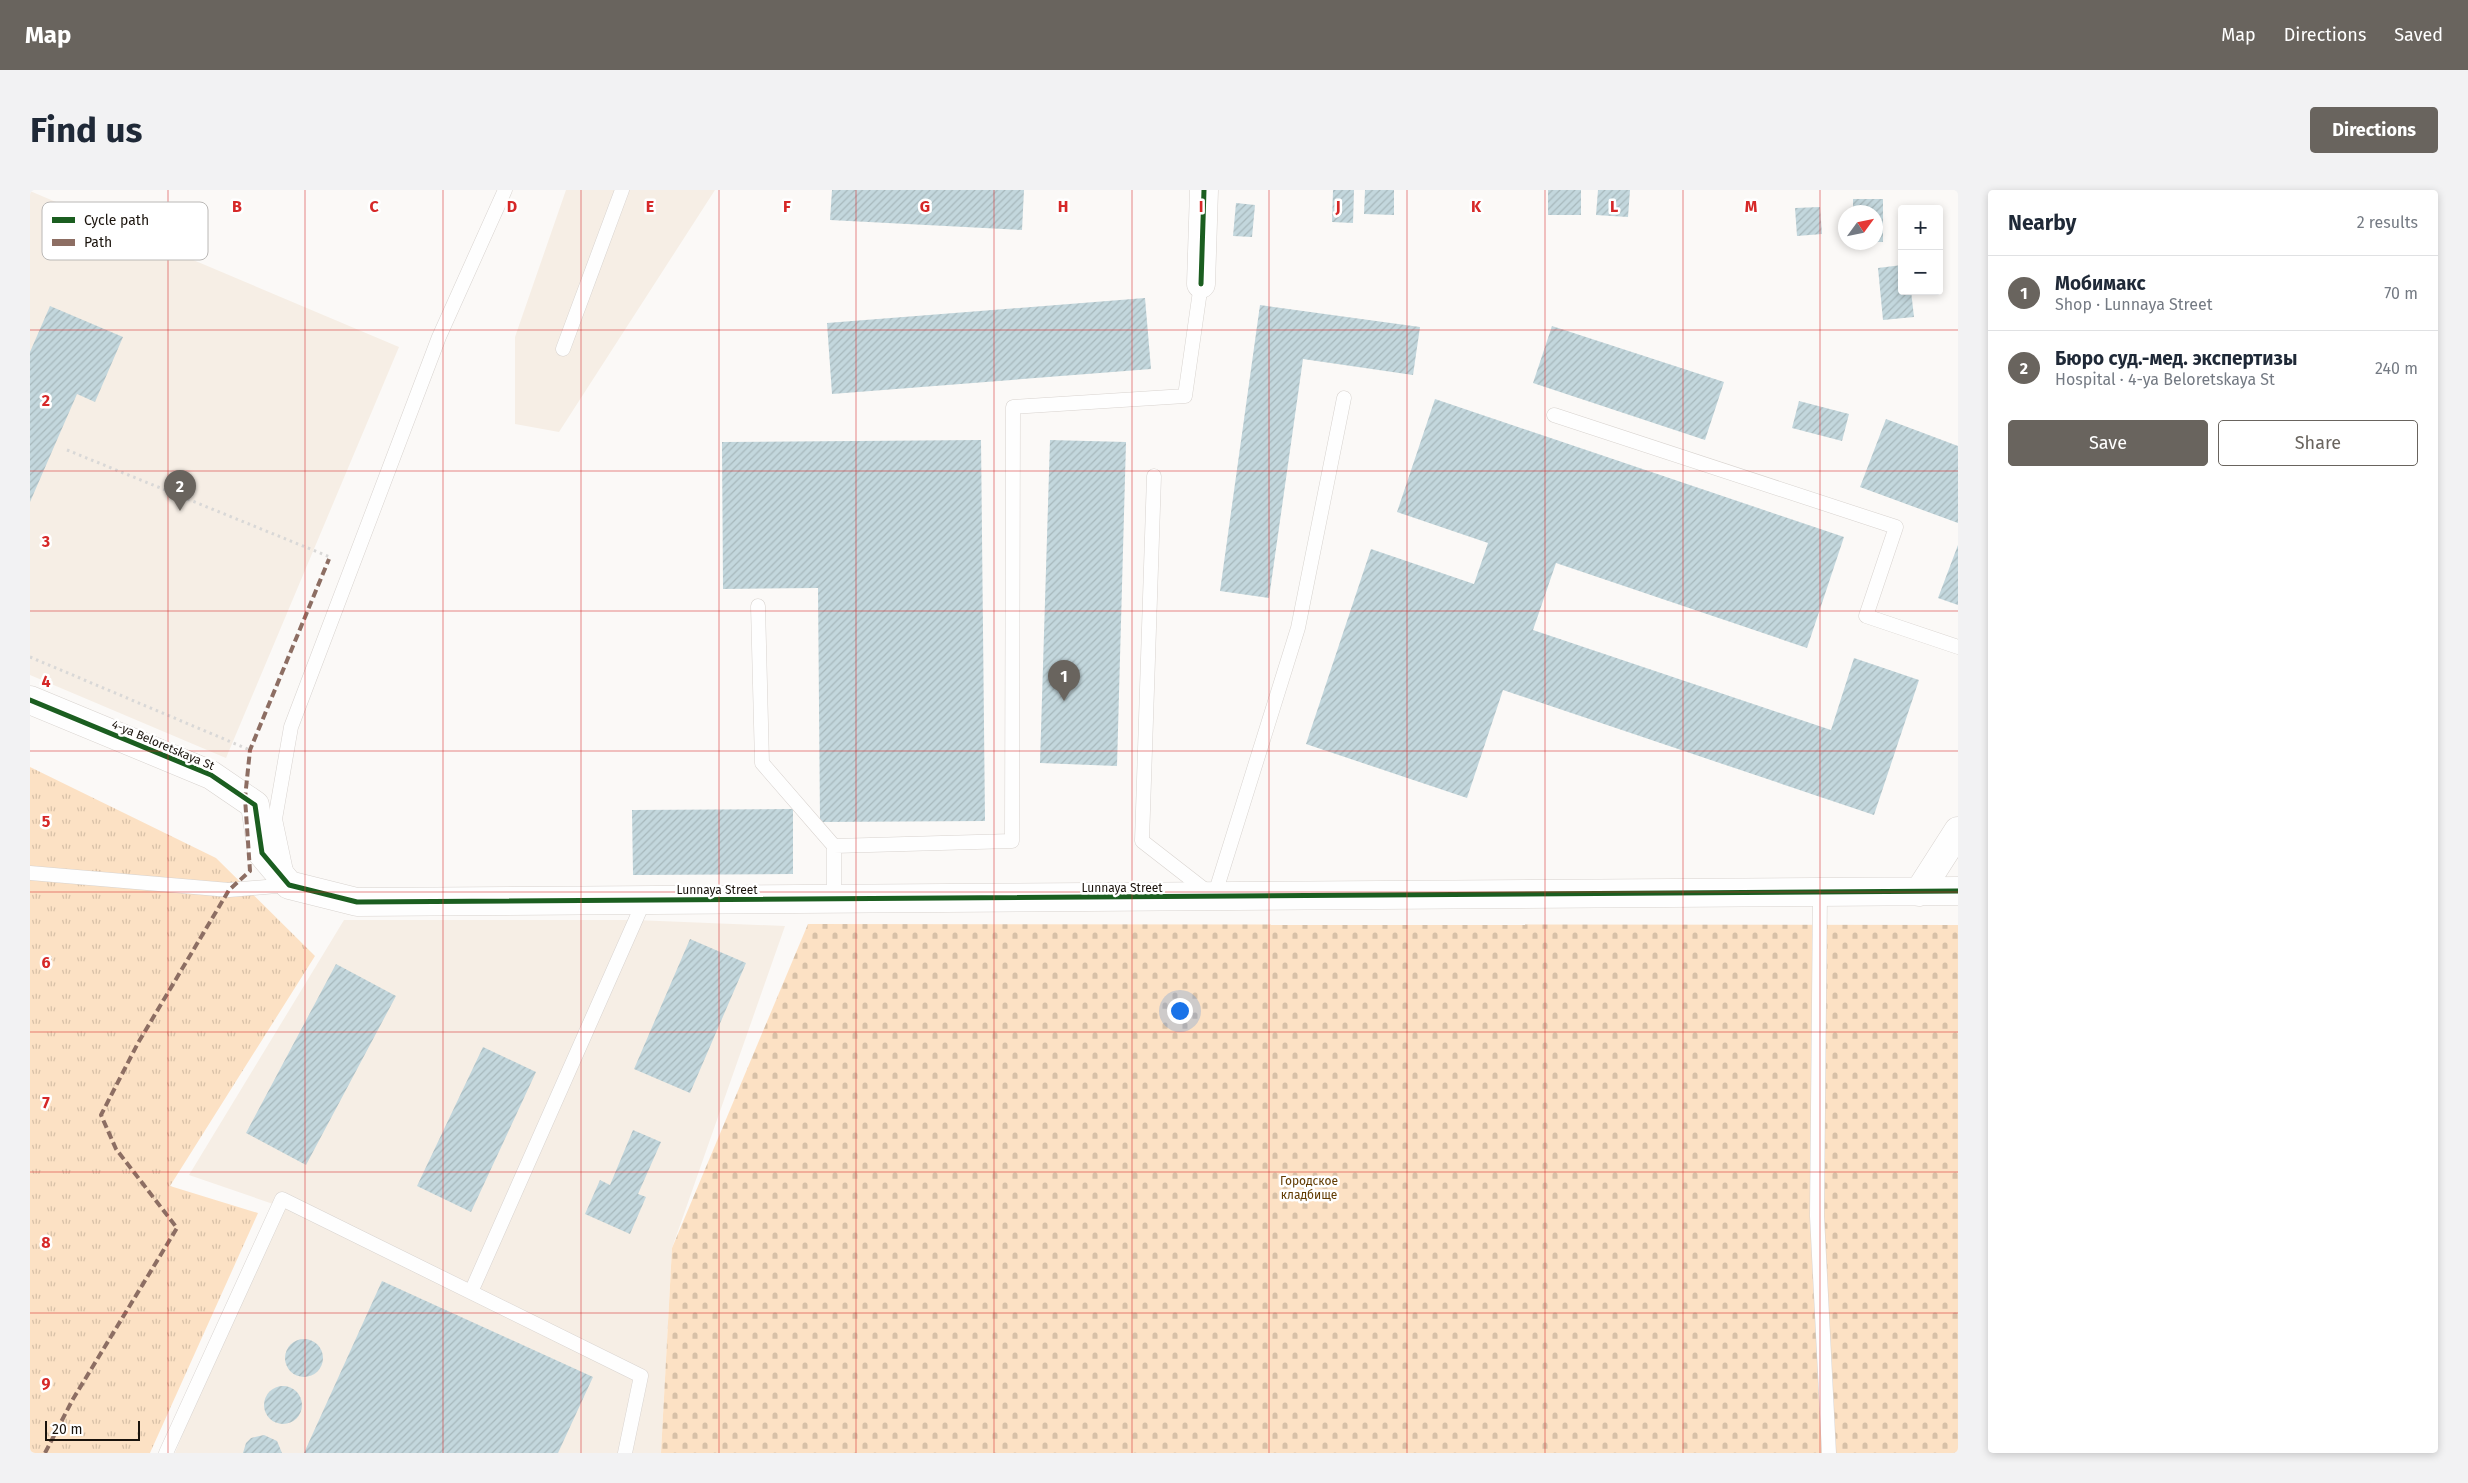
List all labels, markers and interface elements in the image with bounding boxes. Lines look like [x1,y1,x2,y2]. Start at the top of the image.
text: Map [25,21,71,49]
text: Map [2221,24,2256,46]
text: Directions [2284,24,2366,46]
text: Saved [2394,24,2443,46]
button: Directions [2310,107,2438,153]
text: Find us [30,109,142,151]
text: B [232,197,242,216]
text: C [369,197,379,216]
text: D [507,197,517,216]
text: E [646,197,654,216]
text: F [783,197,791,216]
text: G [920,197,930,216]
text: H [1058,197,1068,216]
text: I [1199,197,1203,216]
text: J [1334,197,1341,216]
text: K [1471,197,1482,216]
text: L [1610,197,1618,216]
text: M [1745,197,1758,216]
legend [42,202,208,260]
north arrow [1838,205,1883,250]
map controls [1898,205,1943,295]
button: + [1898,205,1943,250]
text: Nearby [2008,210,2076,236]
text: Cycle path [84,212,149,229]
text: 2 results [2357,213,2418,232]
text: Path [84,234,112,251]
button: − [1898,250,1943,295]
text: Мобимакс [2055,272,2146,295]
text: 1 [2020,284,2028,303]
text: 70 m [2384,284,2418,303]
text: Shop · Lunnaya Street [2055,295,2213,314]
text: Бюро суд.-мед. экспертизы [2055,347,2297,370]
text: 2 [2020,359,2028,378]
text: 240 m [2375,359,2418,378]
text: Hospital · 4-ya Beloretskaya St [2055,370,2275,389]
text: 2 [42,391,50,410]
button: Save [2008,420,2208,466]
button: Share [2218,420,2418,466]
pin: 2 [164,470,196,511]
text: 3 [41,532,50,551]
pin: 1 [1048,660,1080,701]
text: 4 [41,672,51,691]
street label: 4-ya Beloretskaya St [110,717,217,773]
text: 5 [42,812,51,831]
street label: Lunnaya Street [1081,881,1163,895]
street label: Lunnaya Street [676,883,758,897]
text: 6 [41,953,51,972]
your location [1167,998,1193,1024]
text: 7 [42,1093,50,1112]
park label: Городское кладбище [1280,1174,1338,1202]
text: 8 [41,1233,51,1252]
text: 9 [42,1374,51,1393]
scale bar [45,1418,140,1441]
text: 20 m [52,1421,82,1438]

